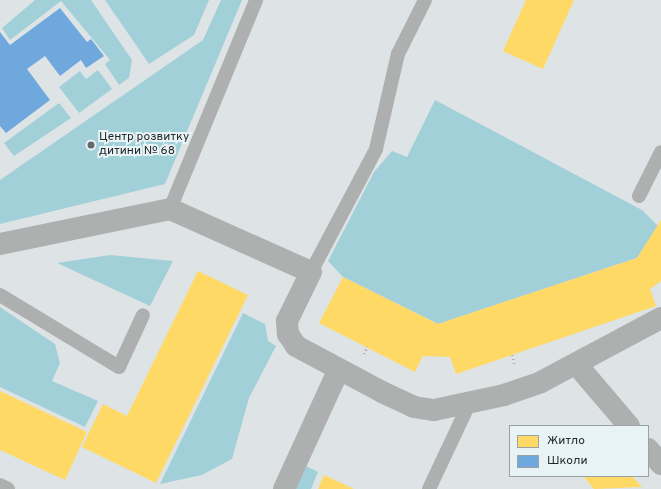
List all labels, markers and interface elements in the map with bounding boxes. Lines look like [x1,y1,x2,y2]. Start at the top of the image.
place label: Центр розвитку дитини № 68 [99,131,189,159]
marker: Центр розвитку дитини № 68 [86,140,96,150]
legend [509,425,649,477]
text: Житло [547,433,585,449]
text: Школи [547,453,588,469]

